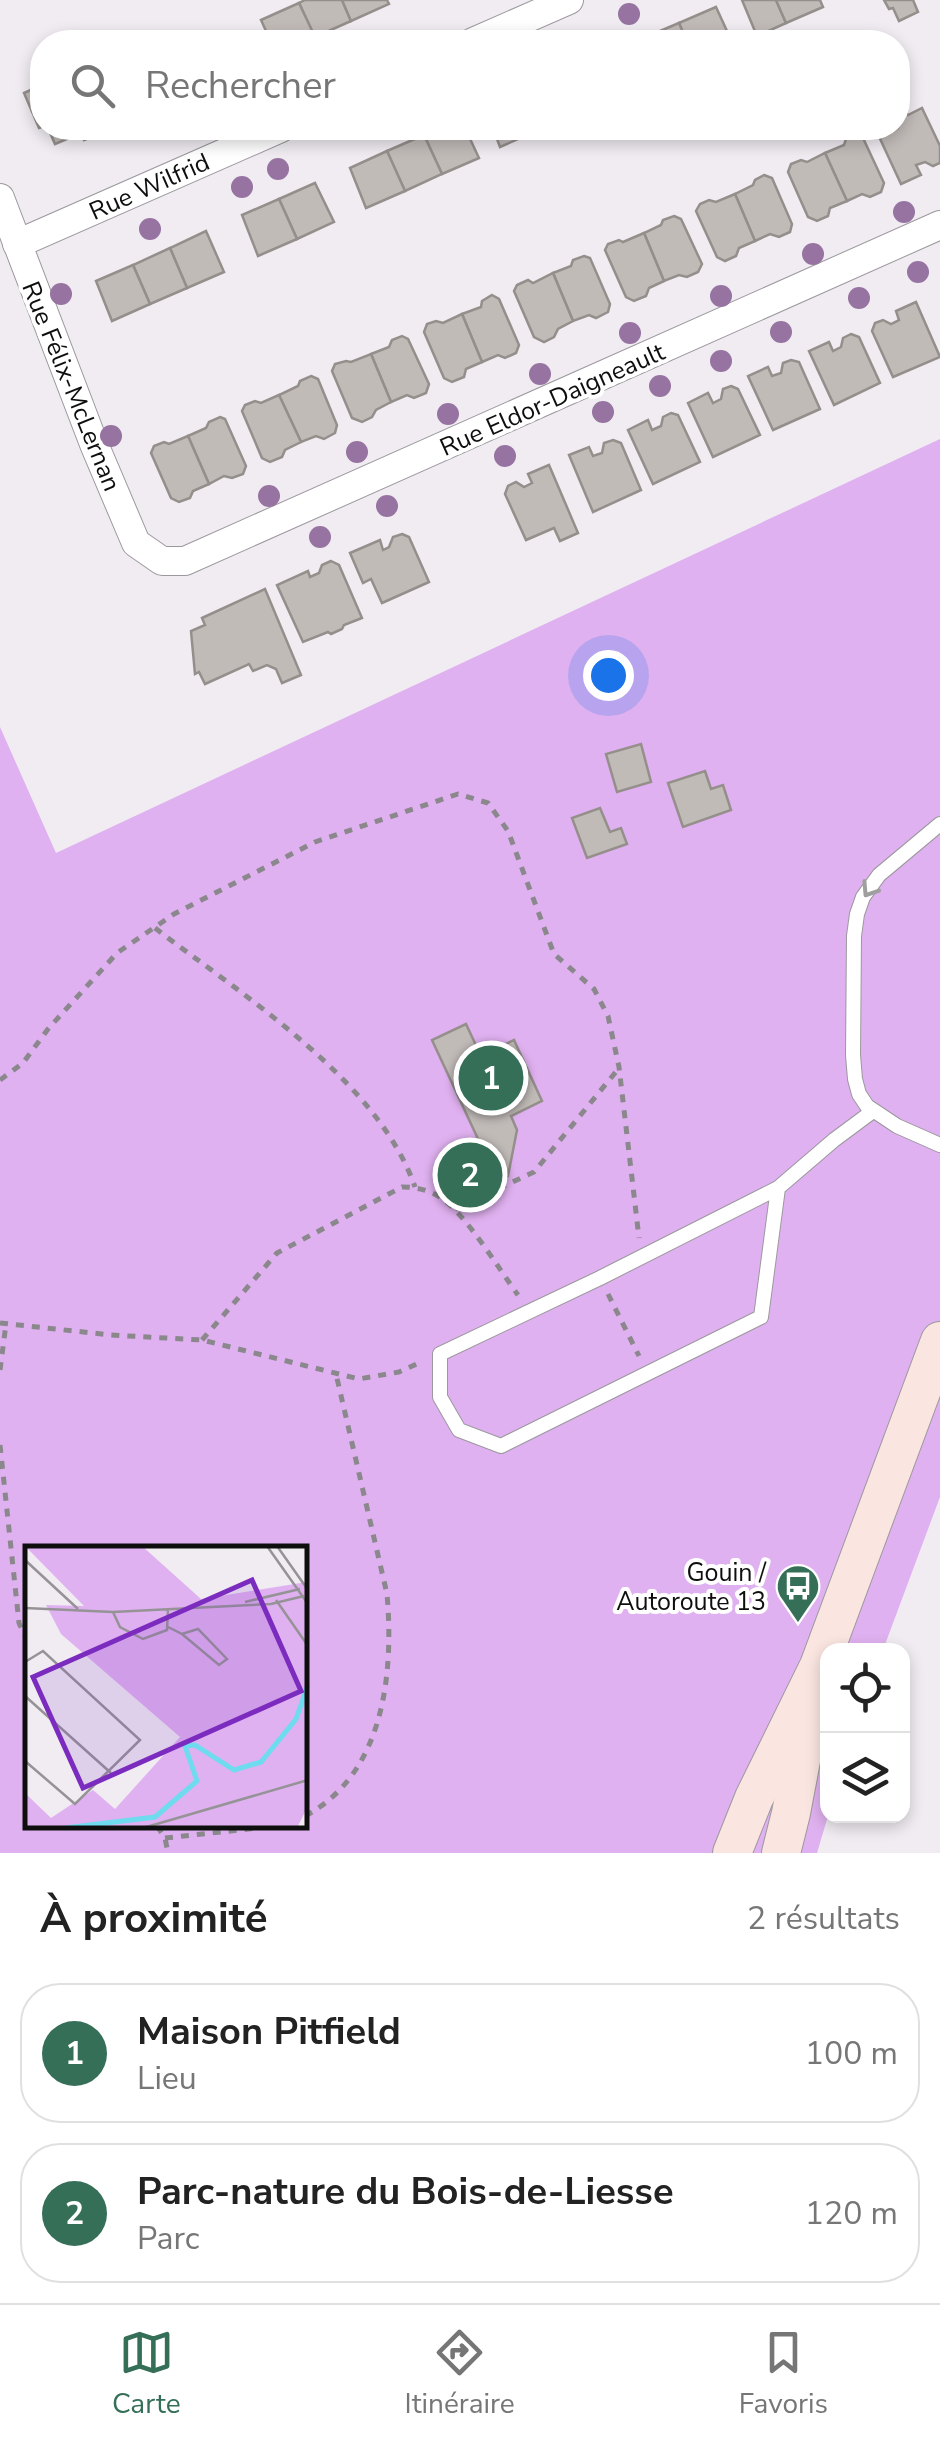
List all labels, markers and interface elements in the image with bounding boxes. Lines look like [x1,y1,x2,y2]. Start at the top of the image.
search box [30,30,910,140]
icon: search [65,58,120,113]
text: Rechercher [145,60,336,111]
street label: Rue Wilfrid [84,145,215,229]
street label: Rue Félix-McLernan [13,276,129,496]
street label: Rue Eldor-Daigneault [435,335,670,465]
your location [583,650,634,701]
one-way arrow [863,879,882,897]
pin: 1 [458,1040,524,1116]
pin: 2 [438,1138,502,1212]
inset map [25,1546,308,1828]
place label: Gouin / Autoroute 13 [616,1556,767,1619]
bus stop icon: Gouin / Autoroute 13 [775,1563,821,1624]
map controls [820,1643,910,1823]
button: locate [820,1643,910,1733]
button: layers [820,1733,910,1823]
text: À proximité [40,1890,267,1947]
text: 2 résultats [747,1897,900,1940]
text: Maison Pitfield [137,2006,401,2057]
text: 1 [65,2032,84,2075]
text: 100 m [805,2032,898,2075]
text: Lieu [137,2057,197,2100]
text: Parc-nature du Bois-de-Liesse [137,2166,674,2217]
text: 2 [65,2192,84,2235]
text: 120 m [805,2192,898,2235]
text: Parc [137,2217,200,2260]
tab: Carte [112,2325,181,2423]
tab: Itinéraire [405,2325,515,2423]
tab: Favoris [739,2325,828,2423]

